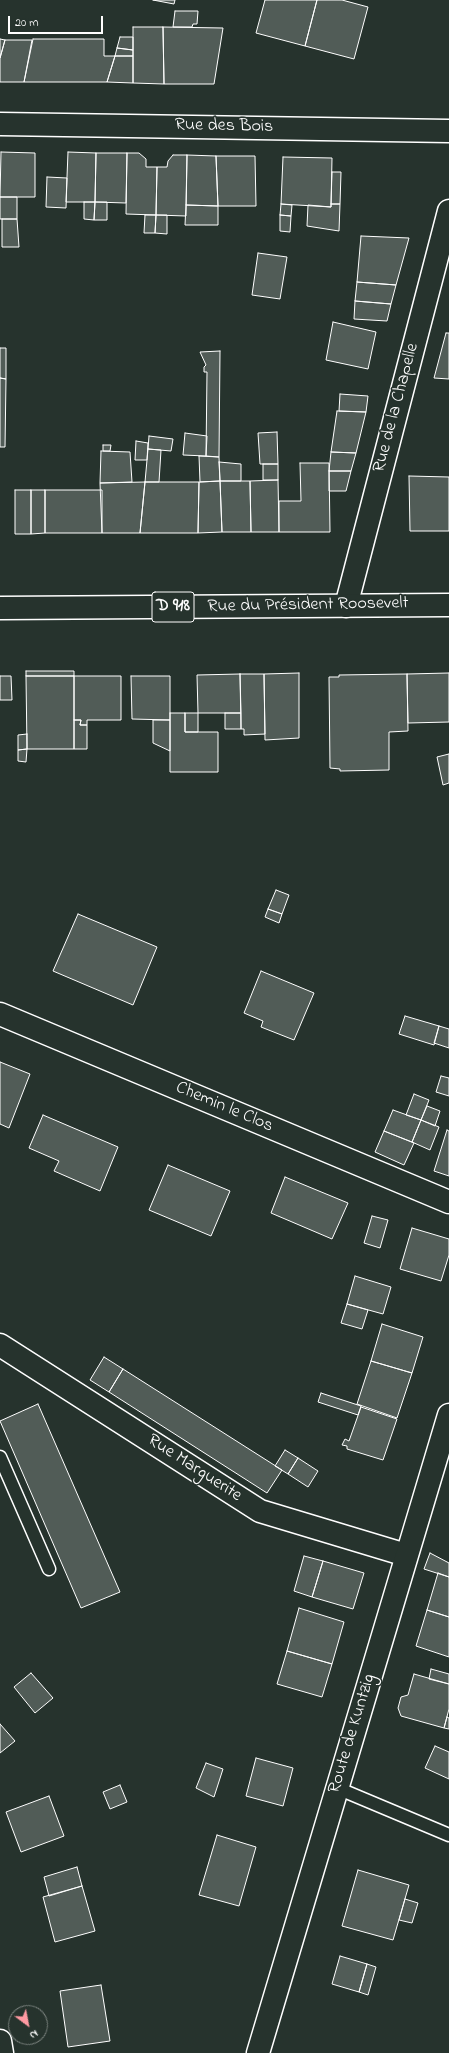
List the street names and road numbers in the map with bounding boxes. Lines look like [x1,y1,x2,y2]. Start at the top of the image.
street label: Rue des Bois [175,115,273,139]
street label: Rue de la Chapelle [369,341,425,475]
road number: D 918 [152,592,194,622]
street label: Rue du Président Roosevelt [207,593,409,619]
street label: Chemin le Clos [172,1078,276,1138]
street label: Rue Marguerite [143,1430,245,1508]
street label: Route de Kuntzig [325,1672,381,1796]

